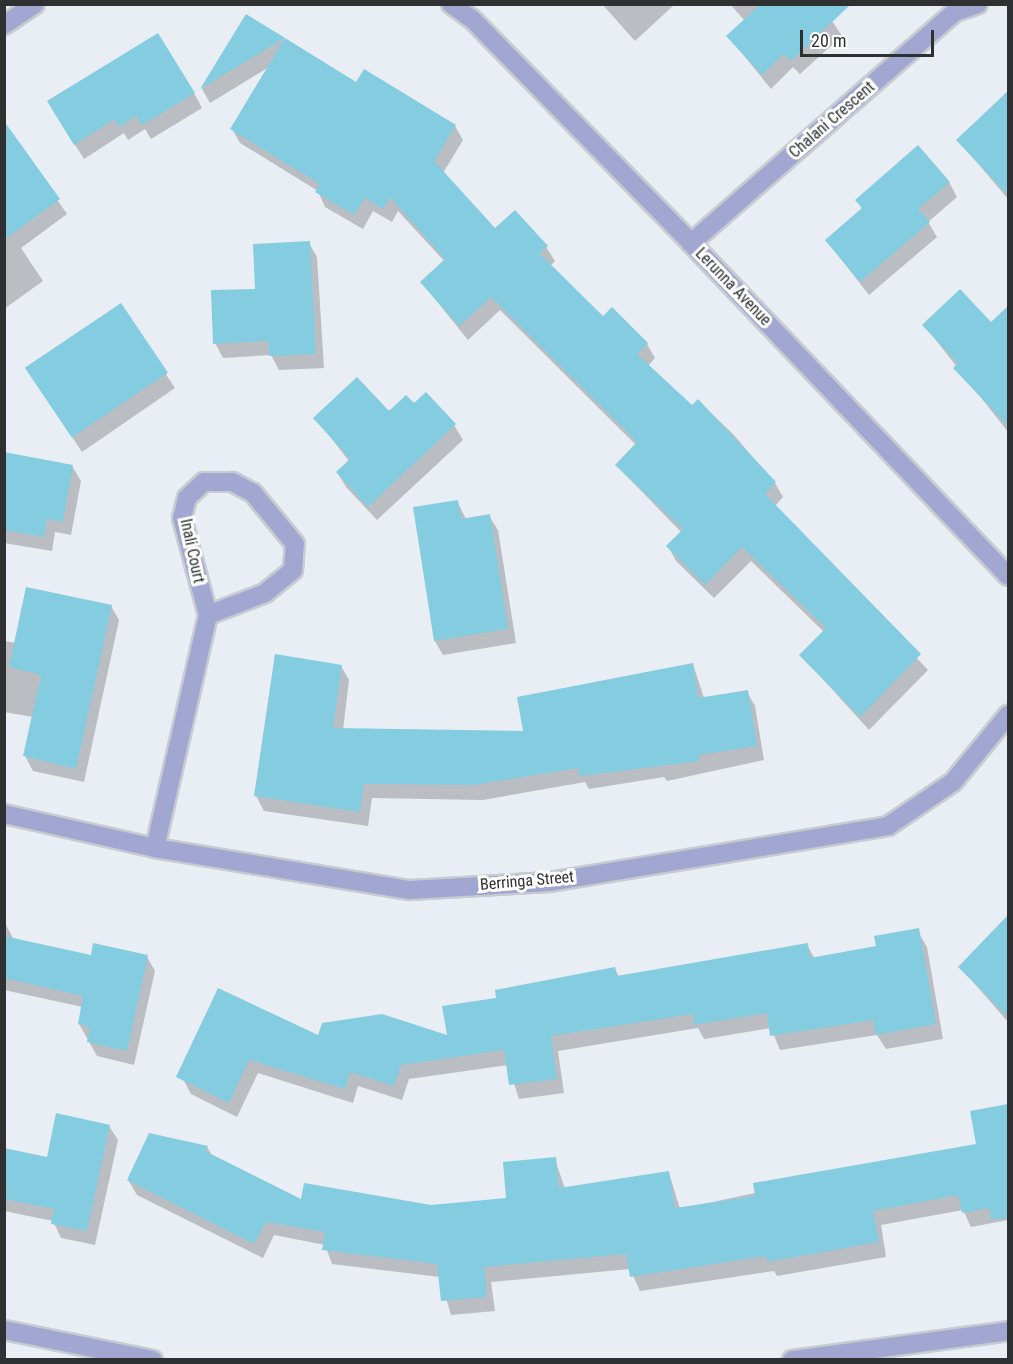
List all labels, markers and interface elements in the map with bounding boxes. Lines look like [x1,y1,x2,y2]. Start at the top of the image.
scale bar [803,18,936,56]
text: 20 m [811,30,846,51]
street label: Chalani Crescent [785,78,879,162]
street label: Lerunna Avenue [691,244,775,330]
street label: Inali Court [176,517,208,585]
street label: Berringa Street [479,867,575,895]

